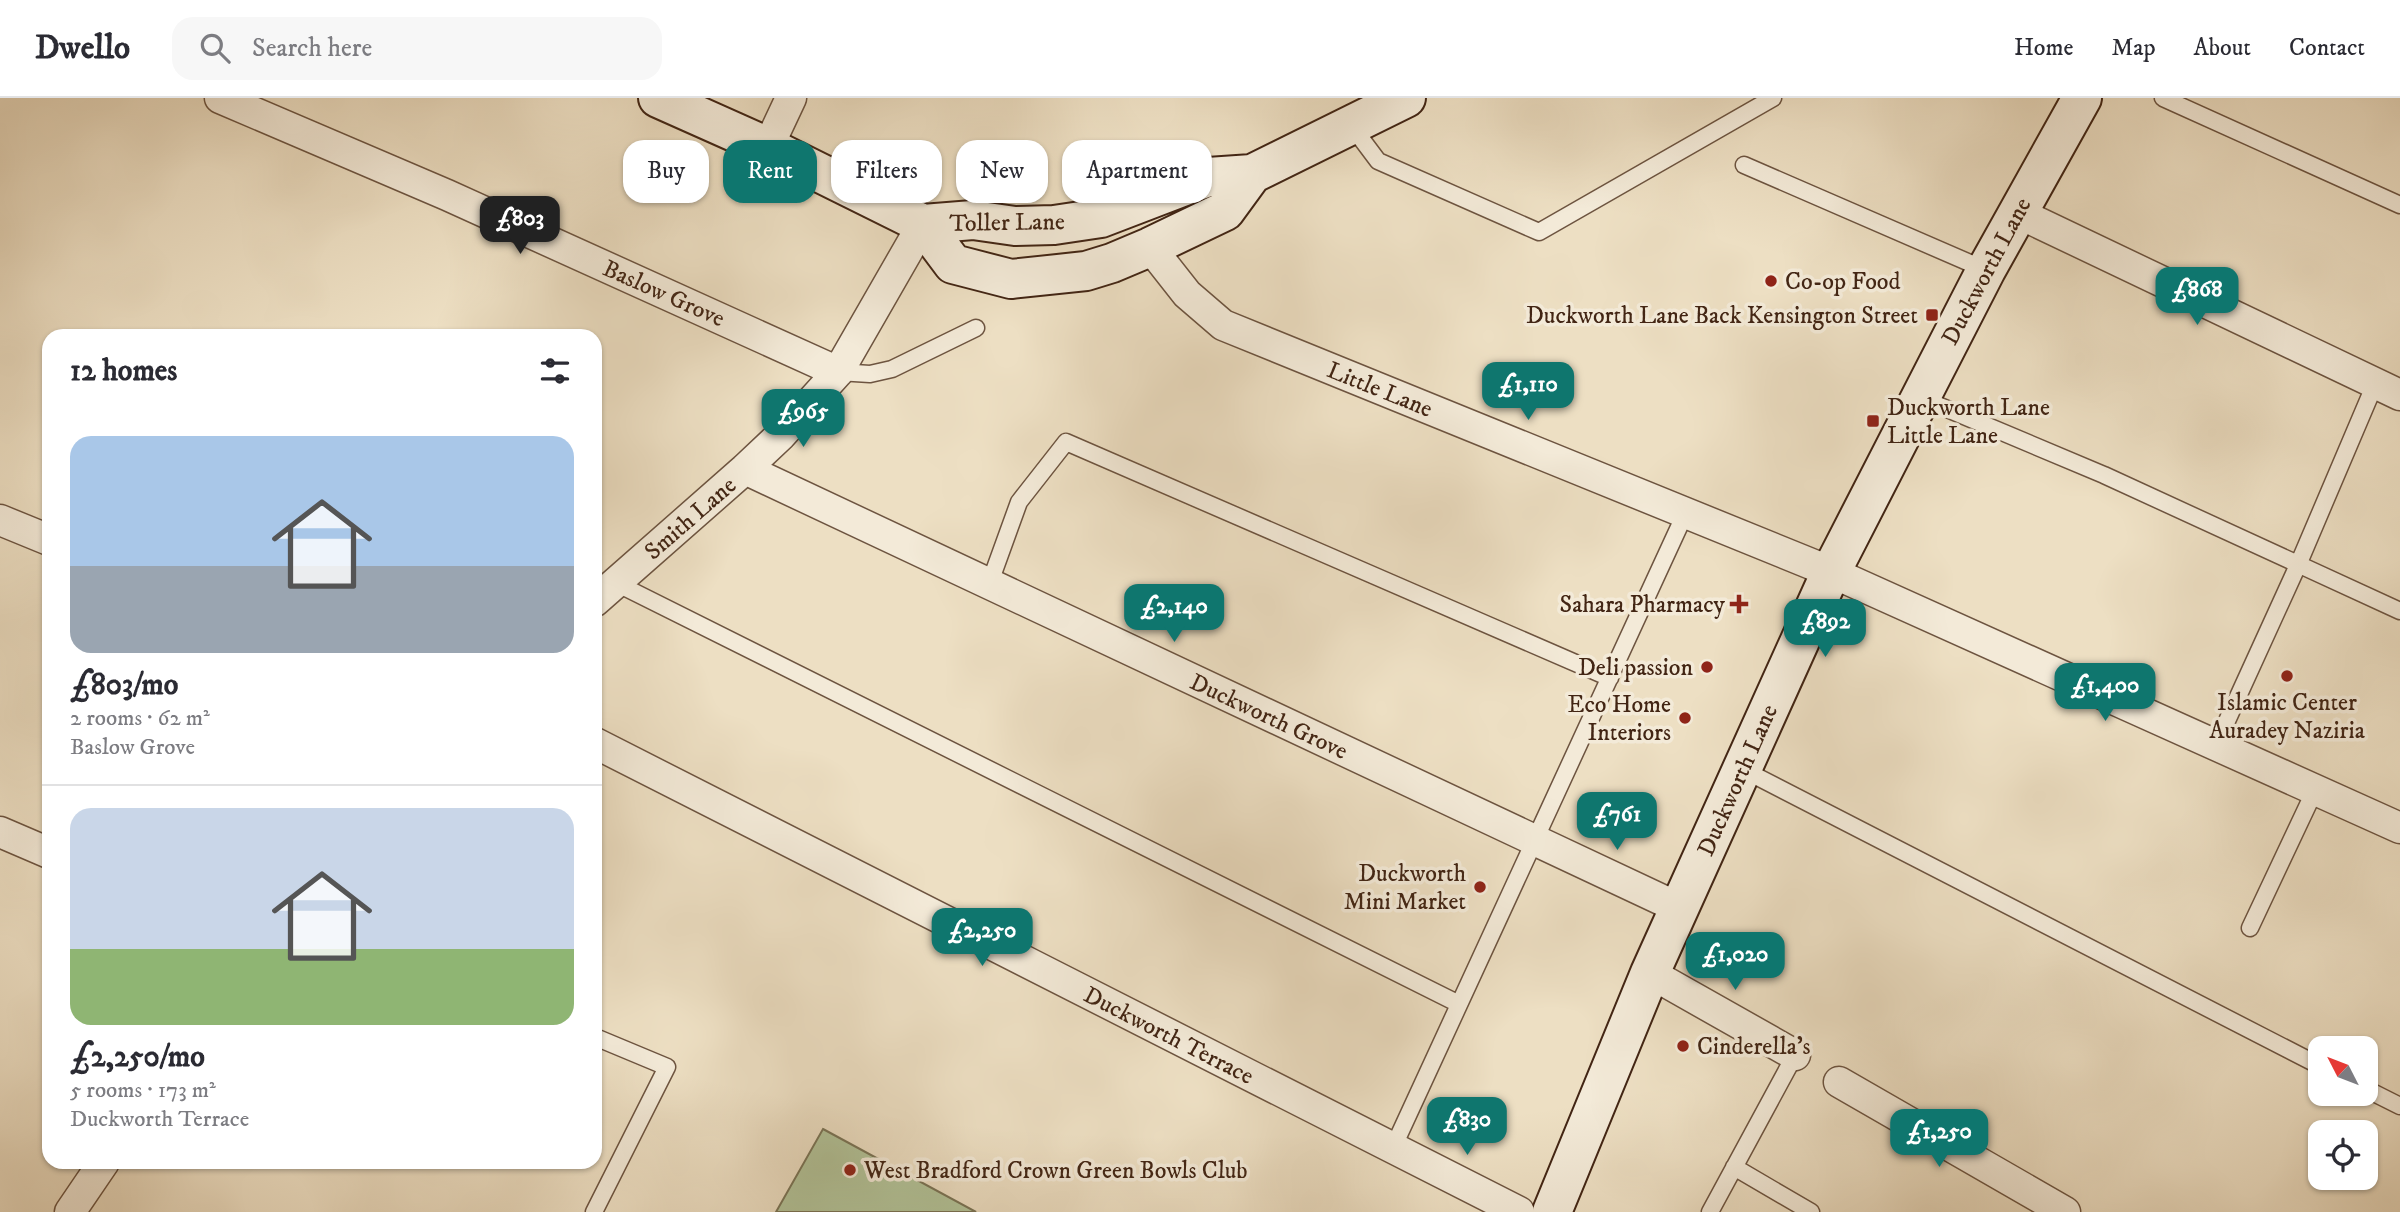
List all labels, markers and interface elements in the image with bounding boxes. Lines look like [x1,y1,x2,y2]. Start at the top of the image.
search box [172,17,662,80]
text: Dwello [35,28,130,69]
icon: search [196,29,234,67]
text: Search here [252,32,372,65]
text: Home [2014,33,2073,63]
text: Map [2111,33,2156,63]
text: About [2194,33,2251,63]
text: Contact [2289,33,2365,63]
chip: Buy [623,140,709,203]
chip: Rent [723,140,817,203]
chip: Filters [831,140,942,203]
chip: New [956,140,1048,203]
chip: Apartment [1062,140,1212,203]
street label: Duckworth Lane [1935,192,2038,350]
pin: £803 [479,197,561,256]
text: £803 [496,204,544,233]
street label: Toller Lane [949,207,1065,239]
street label: Baslow Grove [598,254,729,334]
place label: Co-op Food [1785,267,1900,297]
pin: £868 [2156,268,2238,327]
marker: Co-op Food [1763,273,1779,289]
text: £868 [2172,275,2222,304]
place label: Duckworth Lane Back Kensington Street [1526,301,1918,331]
marker: Duckworth Lane Back Kensington Street [1924,307,1940,323]
icon: filters [536,352,574,390]
text: 12 homes [70,353,177,390]
street label: Little Lane [1323,355,1437,425]
pin: £1,110 [1471,362,1585,422]
text: £1,110 [1498,370,1558,399]
pin: £965 [762,390,844,449]
place label: Duckworth Lane Little Lane [1887,393,2050,451]
text: £965 [778,397,828,426]
marker: Duckworth Lane Little Lane [1865,413,1881,429]
street label: Smith Lane [639,471,743,567]
icon: home [259,481,385,607]
pin: £2,140 [1117,584,1231,644]
place label: Sahara Pharmacy [1560,590,1726,620]
text: £2,140 [1140,592,1208,621]
marker: Sahara Pharmacy [1731,596,1747,612]
pin: £892 [1784,600,1866,659]
text: £892 [1800,607,1850,636]
place label: Deli passion [1578,653,1693,683]
marker: Deli passion [1699,659,1715,675]
pin: £1,400 [2048,664,2162,723]
text: £803/mo [70,667,178,704]
street label: Duckworth Grove [1185,667,1352,767]
marker: Islamic Center Auradey Naziria [2279,668,2295,684]
text: £1,400 [2071,671,2140,700]
place label: Islamic Center Auradey Naziria [2209,688,2366,746]
place label: Eco Home Interiors [1568,690,1671,748]
street label: Duckworth Lane [1691,700,1785,861]
text: 2 rooms · 62 m² [70,704,210,733]
marker: Eco Home Interiors [1677,710,1693,726]
text: Baslow Grove [70,733,195,762]
pin: £761 [1576,792,1658,852]
text: £761 [1593,800,1641,829]
icon: home [259,853,385,979]
place label: Duckworth Mini Market [1344,859,1466,917]
marker: Duckworth Mini Market [1472,879,1488,895]
pin: £2,250 [925,908,1039,968]
text: £2,250 [948,916,1016,945]
pin: £1,020 [1678,932,1792,992]
text: £1,020 [1702,940,1768,969]
street label: Duckworth Terrace [1078,980,1259,1092]
place label: Cinderella's [1697,1032,1811,1062]
north arrow [2308,1036,2378,1106]
map controls [2308,1036,2378,1190]
marker: Cinderella's [1675,1038,1691,1054]
text: £2,250/mo [70,1039,205,1076]
text: 5 rooms · 173 m² [70,1076,216,1105]
pin: £830 [1426,1098,1508,1157]
text: Duckworth Terrace [70,1105,249,1134]
text: £830 [1443,1105,1491,1134]
pin: £1,250 [1882,1110,1996,1169]
text: £1,250 [1906,1117,1972,1146]
button: locate [2308,1120,2378,1190]
place label: West Bradford Crown Green Bowls Club [863,1156,1248,1186]
marker: West Bradford Crown Green Bowls Club [842,1162,858,1178]

